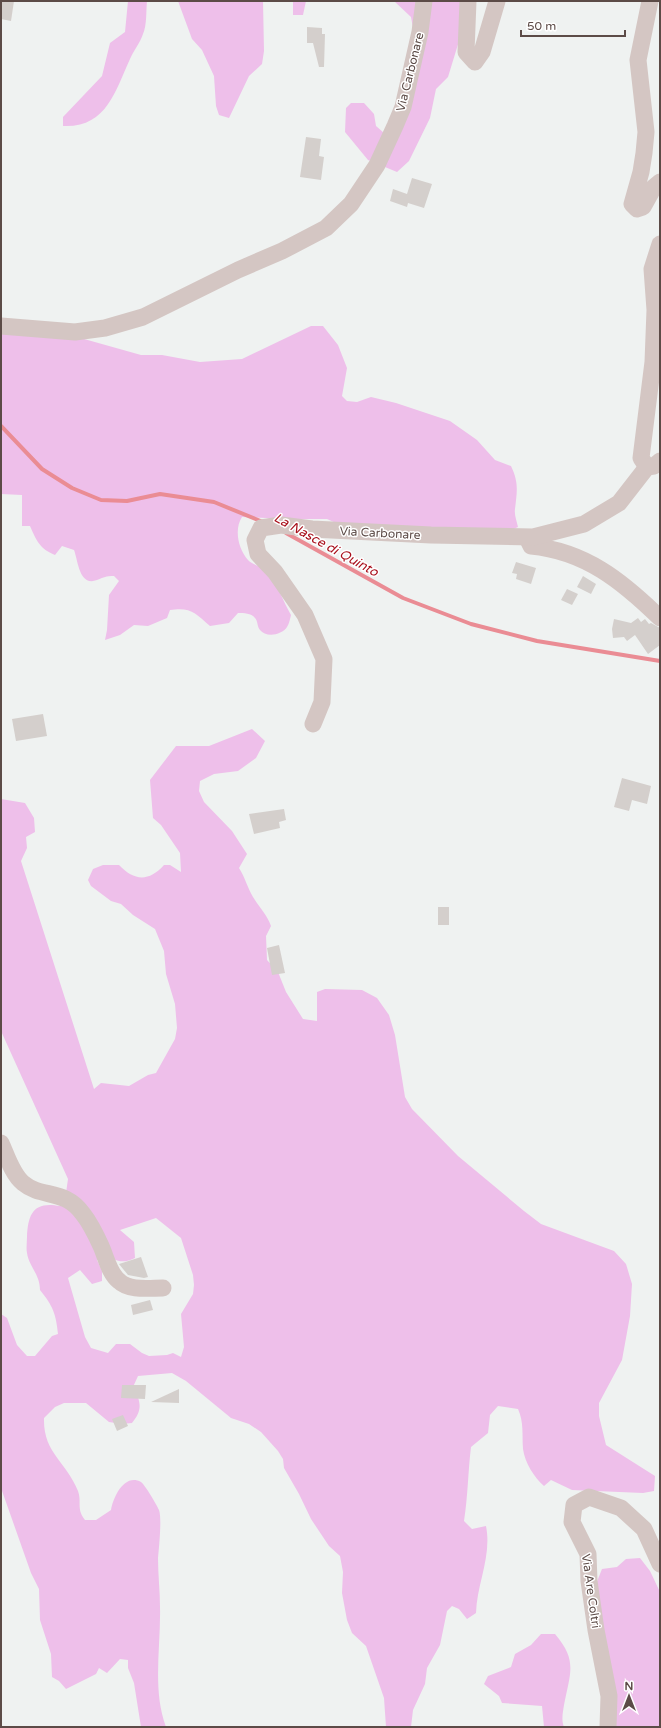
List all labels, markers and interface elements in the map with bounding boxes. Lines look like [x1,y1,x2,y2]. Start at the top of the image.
scale bar [521,12,625,38]
text: 50 m [527,19,556,33]
street label: Via Carbonare [393,31,427,113]
water label: La Nasce di Quinto [271,510,382,581]
street label: Via Carbonare [339,524,421,542]
street label: Via Are Coltri [579,1553,603,1629]
north arrow [609,1676,649,1716]
text: N [625,1680,633,1693]

